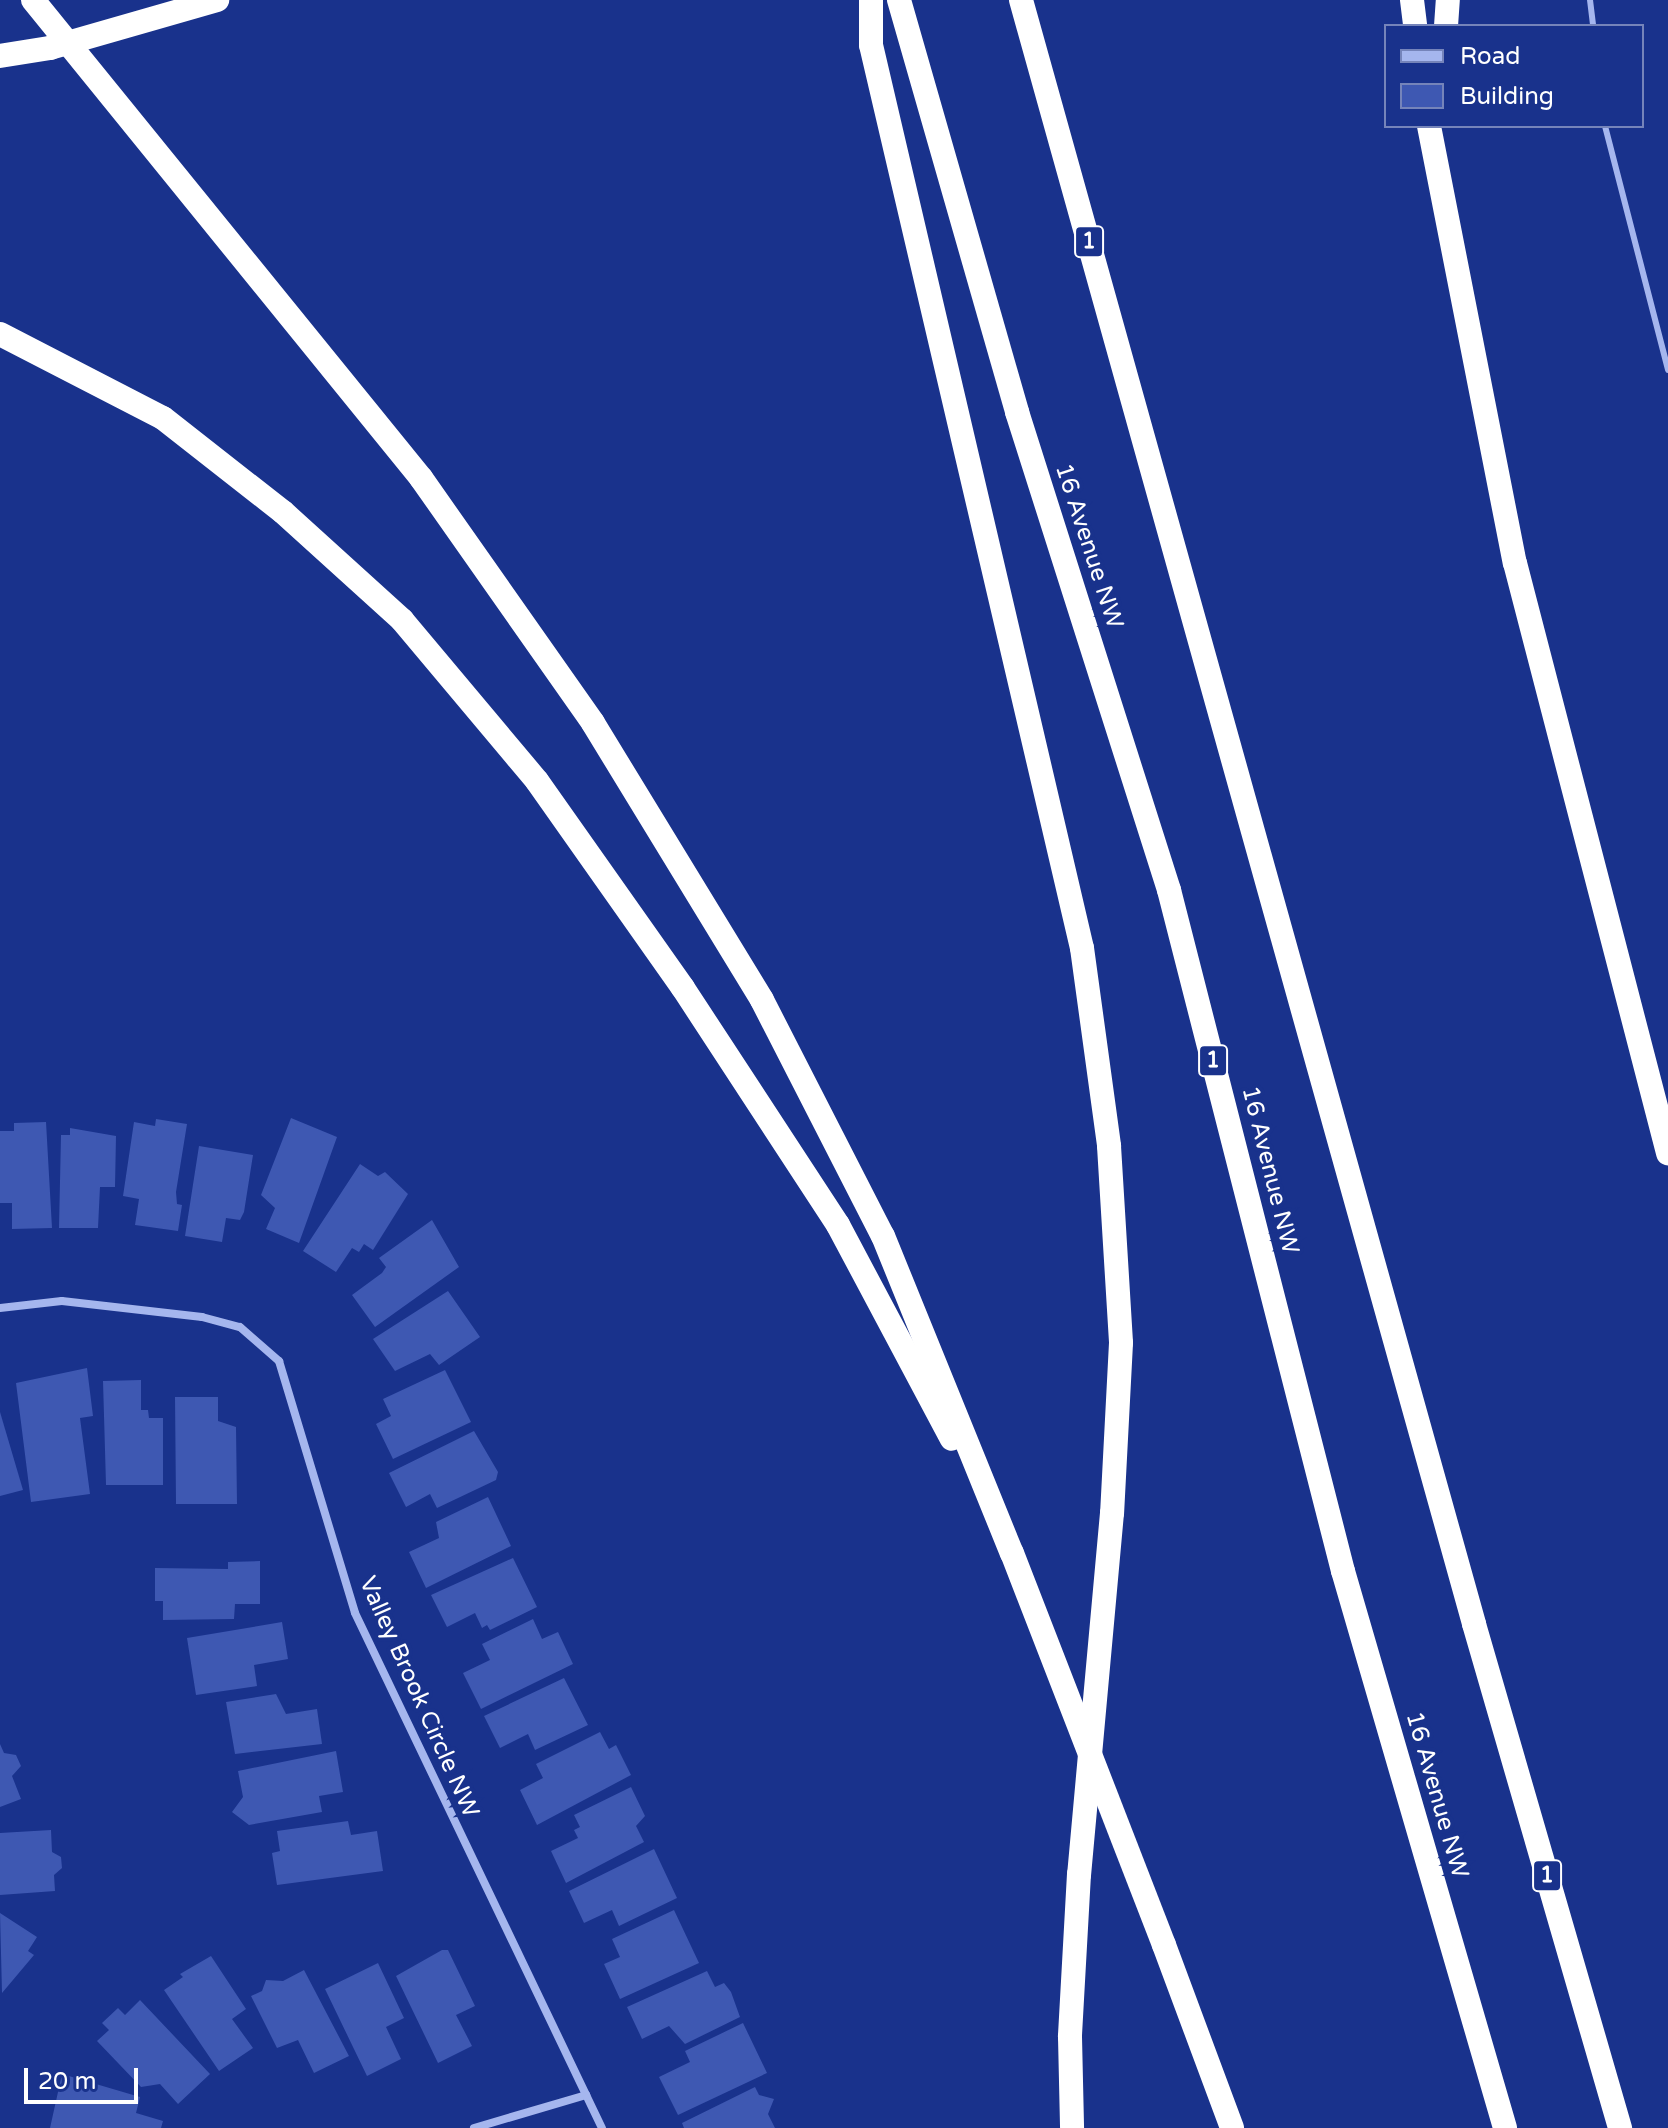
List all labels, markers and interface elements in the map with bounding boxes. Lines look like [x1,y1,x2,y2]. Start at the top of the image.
legend [1384,24,1644,128]
text: Road [1460,42,1520,71]
text: Building [1460,82,1554,111]
road number: 1 [1073,224,1105,260]
street label: 16 Avenue NW [1049,460,1129,632]
road number: 1 [1197,1043,1229,1079]
street label: 16 Avenue NW [1235,1083,1305,1257]
street label: Valley Brook Circle NW [353,1572,485,1822]
street label: 16 Avenue NW [1399,1708,1475,1882]
road number: 1 [1531,1858,1563,1894]
scale bar [28,2052,142,2102]
text: 20 m [38,2067,96,2096]

